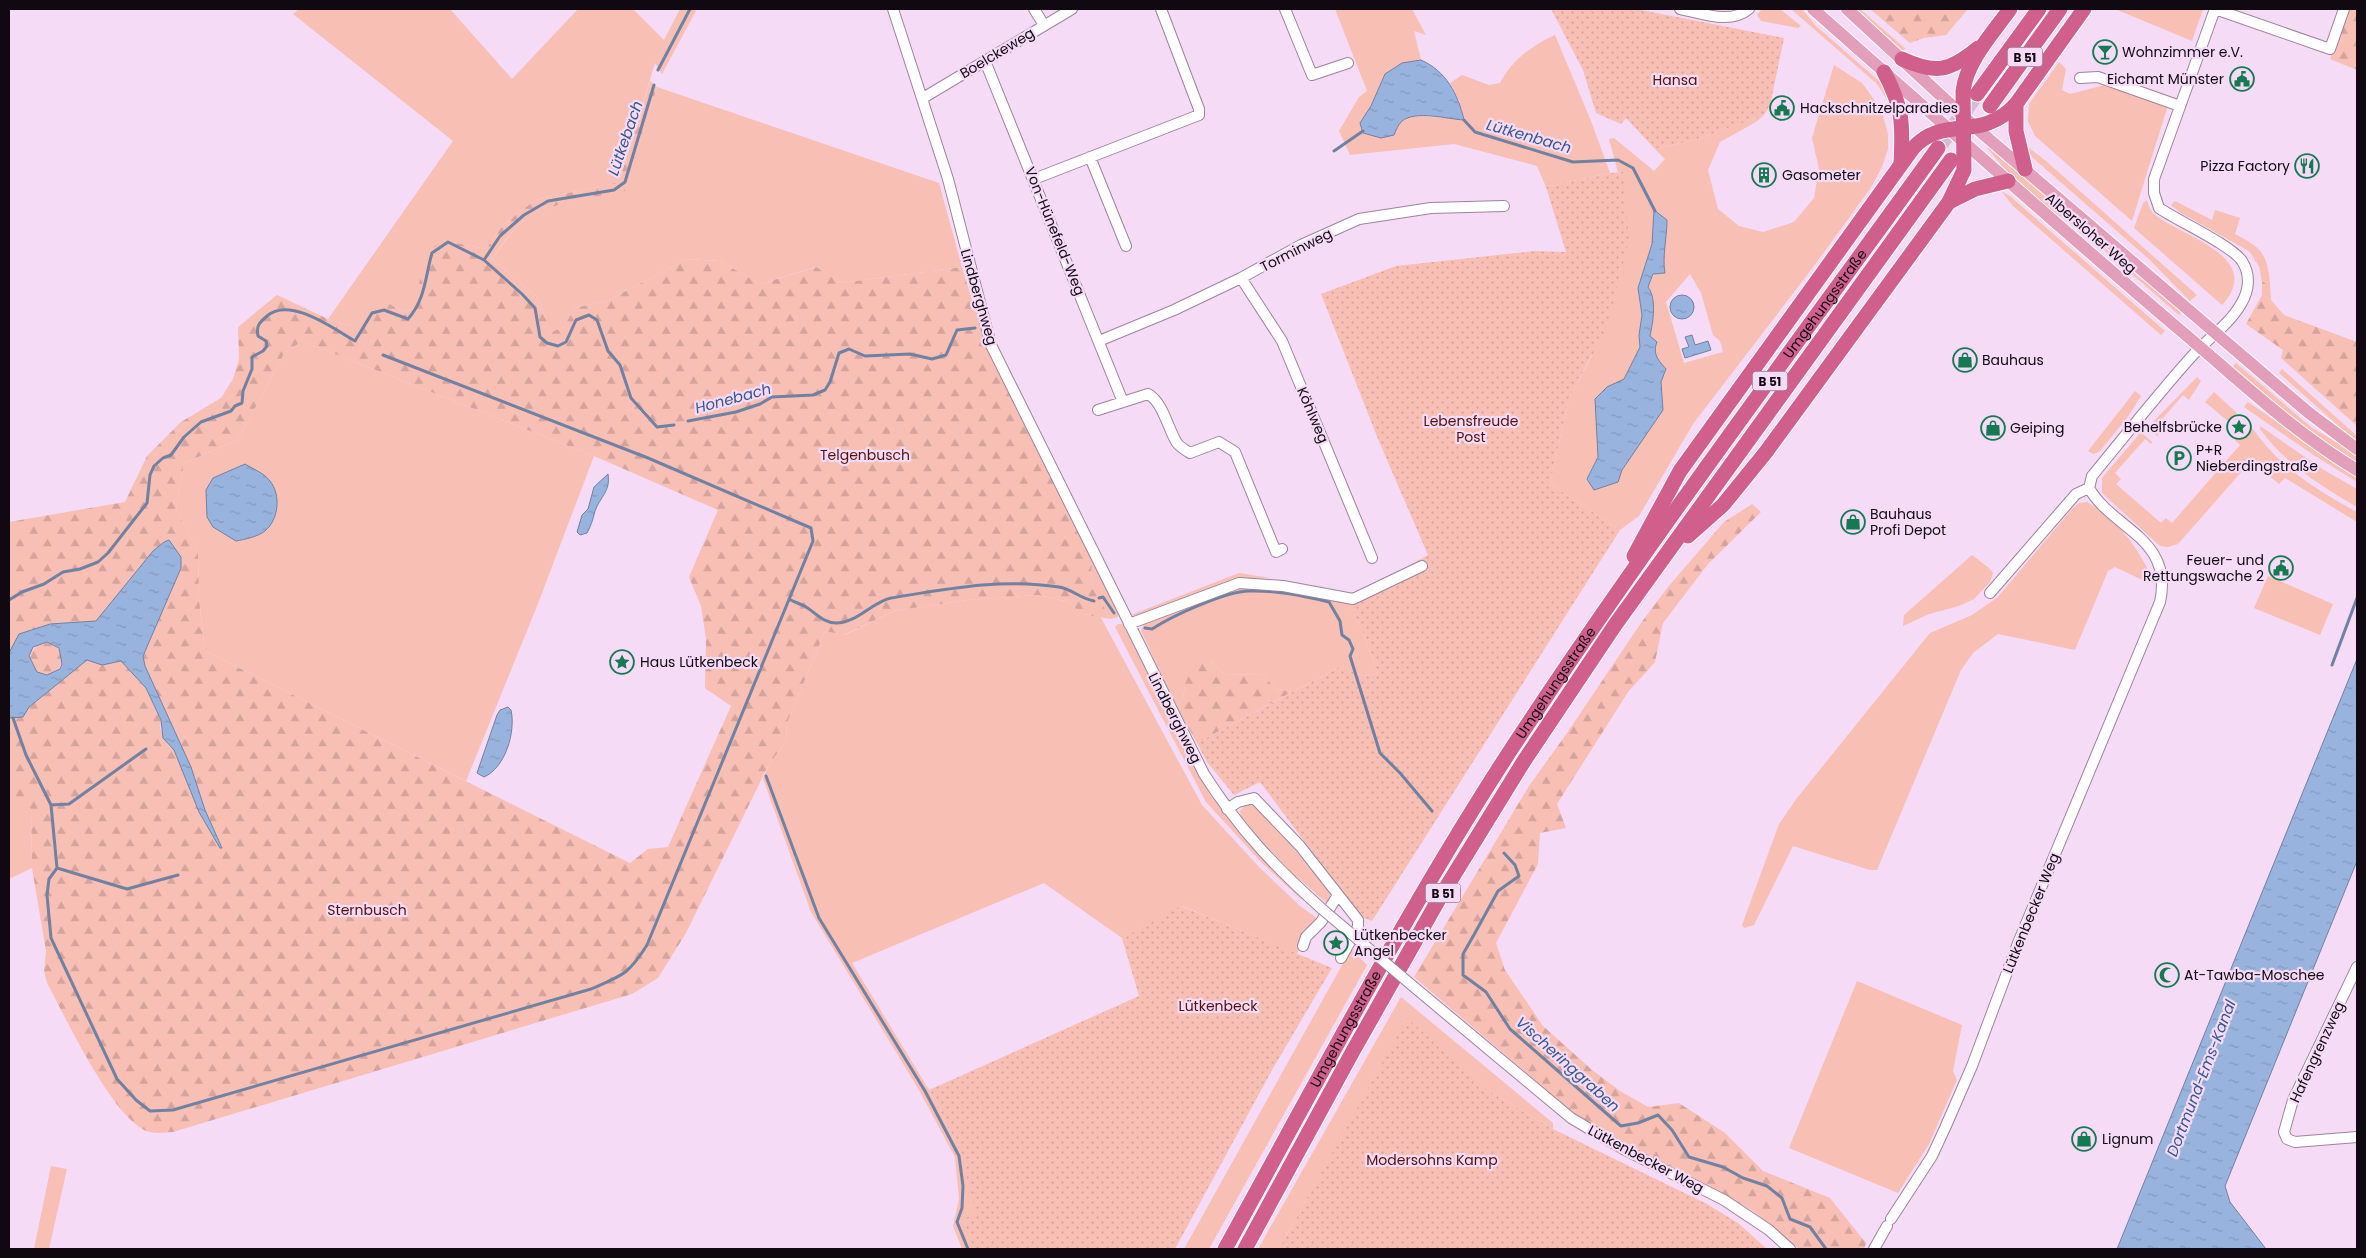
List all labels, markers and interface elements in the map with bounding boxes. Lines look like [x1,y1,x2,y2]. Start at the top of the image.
street label: Boelckeweg [956,23,1038,83]
bar icon: Wohnzimmer e.V. [2092,39,2118,65]
place label: Wohnzimmer e.V. [2122,42,2243,62]
road number: B 51 [2008,48,2042,66]
public building icon: Eichamt Münster [2229,66,2255,92]
place label: Eichamt Münster [2107,69,2224,89]
park label: Hansa [1653,70,1697,90]
public building icon: Hackschnitzelparadies [1769,95,1795,121]
water label: Lütkebach [602,98,648,178]
place label: Hackschnitzelparadies [1800,98,1958,118]
water label: Lütkenbach [1484,114,1574,158]
restaurant icon: Pizza Factory [2294,153,2320,179]
place label: Pizza Factory [2200,156,2290,176]
building icon: Gasometer [1751,162,1777,188]
street label: Von-Hünefeld-Weg [1020,164,1090,298]
place label: Gasometer [1782,165,1861,185]
street label: Albersloher Weg [2041,188,2141,278]
street label: Torminweg [1257,223,1335,277]
street label: Umgehungsstraße [1778,245,1872,363]
street label: Lindberghweg [956,246,1002,348]
shop icon: Bauhaus [1952,347,1978,373]
place label: Bauhaus [1982,350,2044,370]
road number: B 51 [1752,372,1788,391]
water label: Honebach [693,378,773,418]
street label: Köhlweg [1292,384,1334,446]
park label: Lebensfreude Post [1424,411,1519,447]
place icon: Behelfsbrücke [2226,414,2252,440]
shop icon: Geiping [1980,415,2006,441]
place label: Behelfsbrücke [2124,417,2222,437]
place label: Geiping [2010,418,2064,438]
place label: P+R Nieberdingstraße [2196,440,2318,476]
park label: Telgenbusch [820,445,910,465]
parking icon: P+R Nieberdingstraße [2166,445,2192,471]
place label: Bauhaus Profi Depot [1870,504,1946,540]
shop icon: Bauhaus Profi Depot [1840,509,1866,535]
place label: Feuer- und Rettungswache 2 [2143,550,2264,586]
public building icon: Feuer- und Rettungswache 2 [2268,555,2294,581]
street label: Umgehungsstraße [1511,623,1601,743]
place icon: Haus Lütkenbeck [609,649,635,675]
place label: Haus Lütkenbeck [640,652,759,672]
street label: Lindberghweg [1144,669,1206,767]
street label: Lütkenbecker Weg [1998,850,2064,976]
road number: B 51 [1426,884,1460,902]
park label: Sternbusch [327,900,407,920]
place label: Lütkenbecker Angel [1354,925,1447,961]
place icon: Lütkenbecker Angel [1323,930,1349,956]
mosque icon: At-Tawba-Moschee [2154,962,2180,988]
place label: At-Tawba-Moschee [2184,965,2325,985]
street label: Umgehungsstraße [1305,966,1386,1091]
park label: Lütkenbeck [1179,996,1258,1016]
water label: Dortmund-Ems-Kanal [2161,996,2241,1159]
street label: Hafengrenzweg [2285,998,2349,1106]
water label: Vischeringgraben [1511,1011,1625,1117]
street label: Lütkenbecker Weg [1585,1120,1707,1198]
shop icon: Lignum [2071,1126,2097,1152]
place label: Lignum [2102,1129,2153,1149]
park label: Modersohns Kamp [1366,1150,1498,1170]

